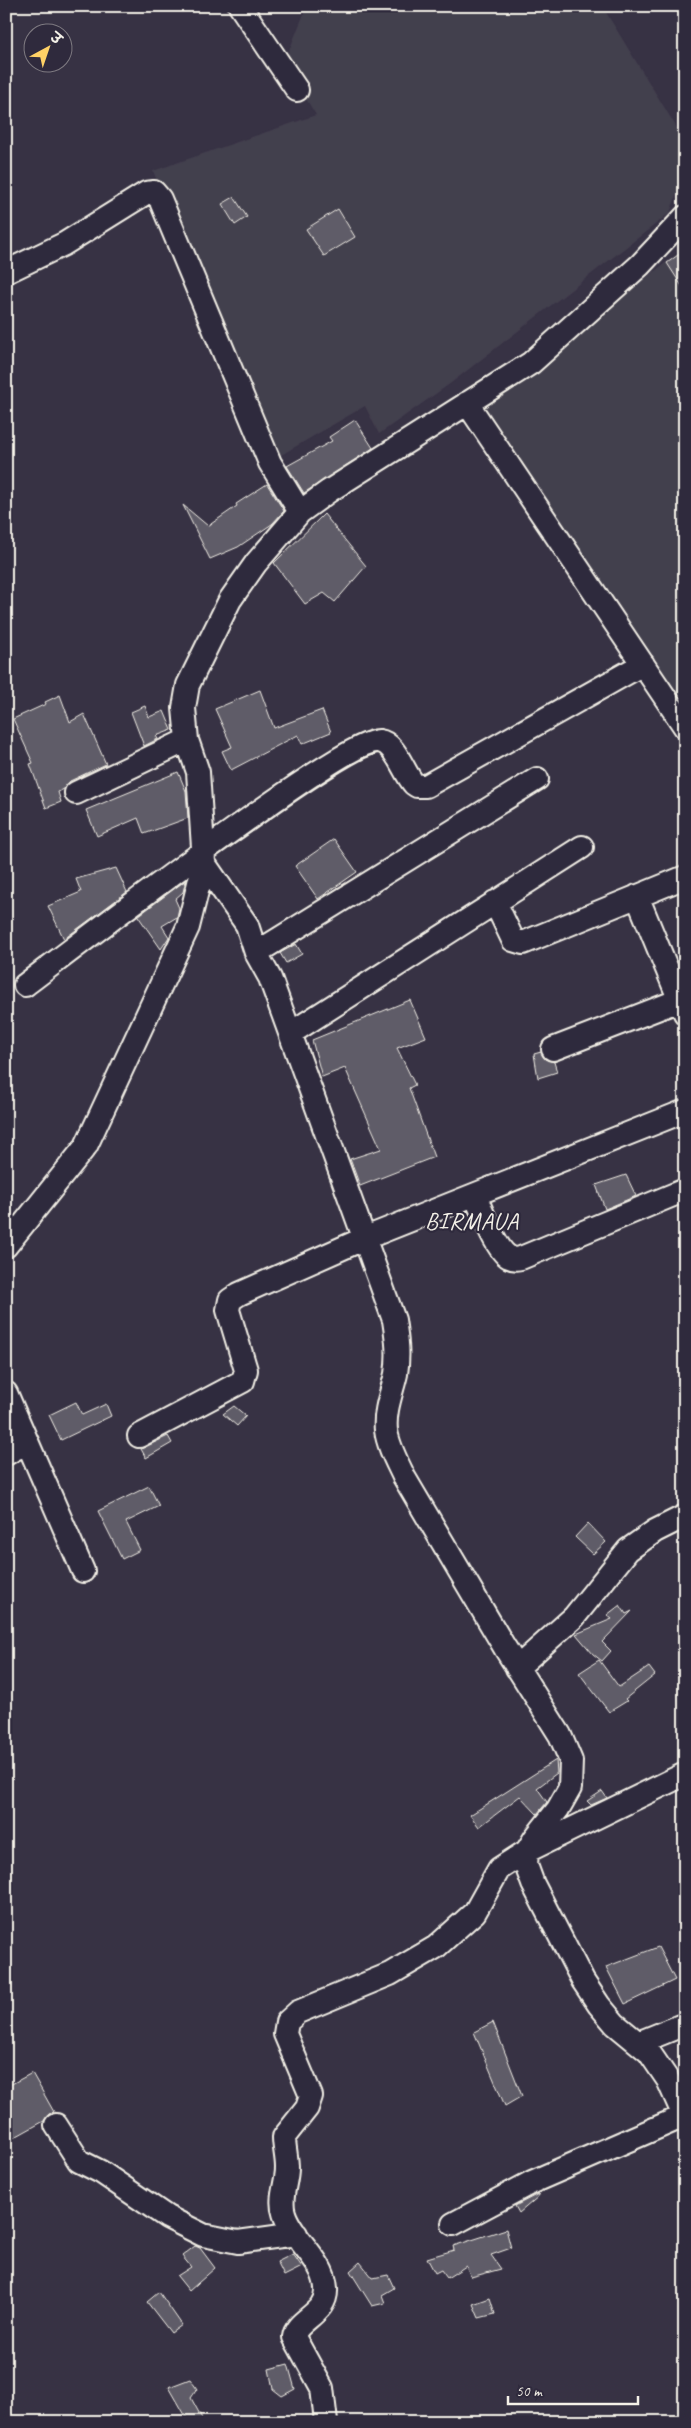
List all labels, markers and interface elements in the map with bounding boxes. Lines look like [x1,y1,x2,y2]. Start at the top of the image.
north arrow [22,22,72,72]
text: उ [45,28,66,49]
district label: BIRMAUA [425,1206,519,1236]
scale bar [508,2373,638,2405]
text: 50 m [516,2382,543,2401]

